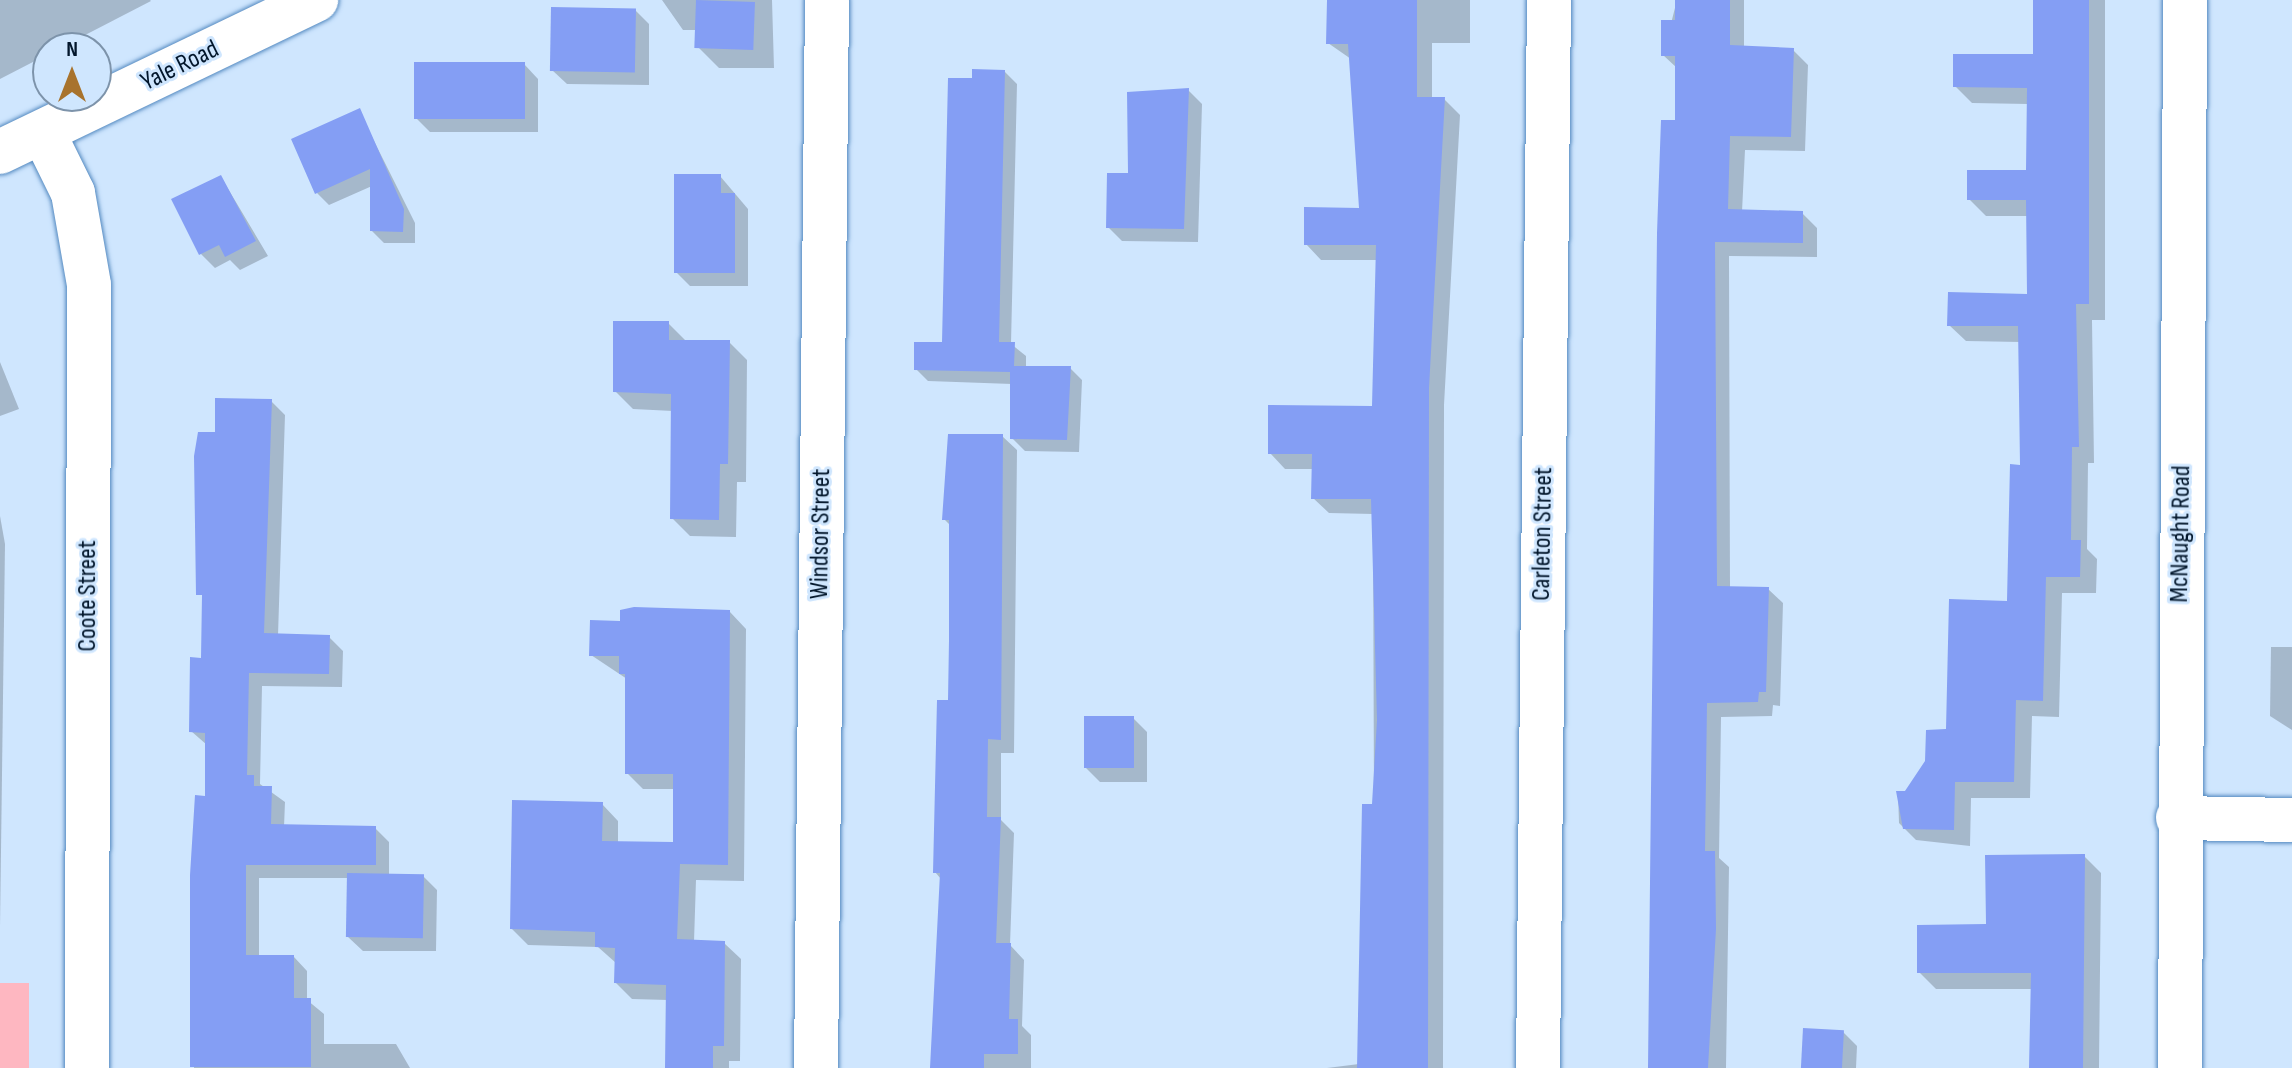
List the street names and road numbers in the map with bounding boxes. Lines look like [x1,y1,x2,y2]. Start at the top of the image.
street label: Yale Road [136,34,224,98]
street label: McNaught Road [2164,465,2198,603]
street label: Carleton Street [1526,467,1560,601]
street label: Windsor Street [804,469,838,599]
street label: Coote Street [72,540,104,652]

